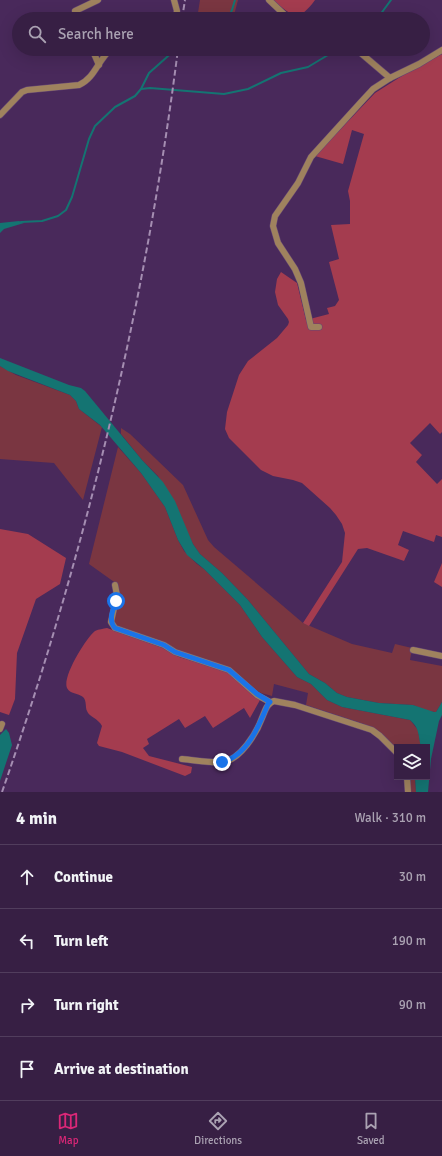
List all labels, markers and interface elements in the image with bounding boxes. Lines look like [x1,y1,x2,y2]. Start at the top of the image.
search box [12,12,430,56]
icon: search [26,23,48,45]
text: Search here [58,25,134,43]
route start [107,592,125,610]
map controls [394,744,430,780]
button: layers [394,744,430,780]
route end [213,753,231,771]
text: 4 min [16,808,57,829]
text: Walk · 310 m [355,810,426,826]
icon: ahead [16,866,38,888]
text: Continue [54,868,113,886]
text: 30 m [399,869,426,885]
icon: left [16,930,38,952]
text: Turn left [54,932,108,950]
text: 190 m [392,933,426,949]
icon: right [16,994,38,1016]
text: Turn right [54,996,119,1014]
text: 90 m [399,997,426,1013]
icon: arrive [16,1058,38,1080]
text: Arrive at destination [54,1060,189,1078]
tab: Map [57,1110,79,1147]
tab: Directions [194,1110,242,1147]
tab: Saved [357,1110,385,1147]

